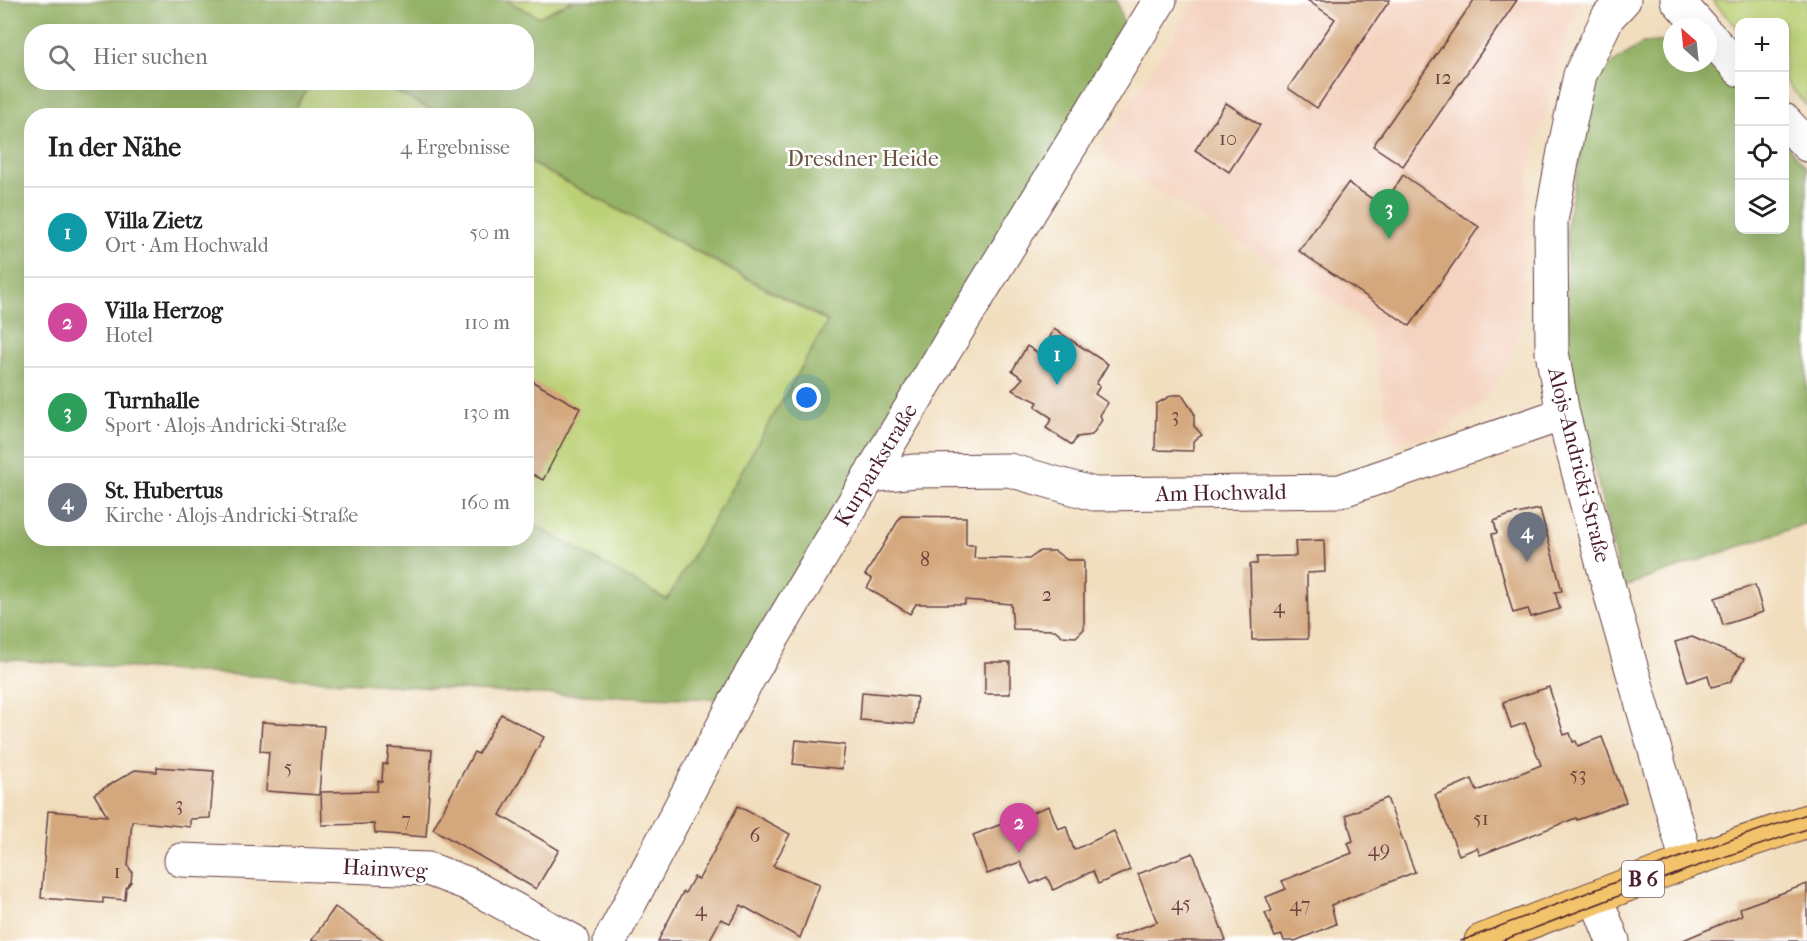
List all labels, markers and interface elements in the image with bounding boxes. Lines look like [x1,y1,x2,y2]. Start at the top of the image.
north arrow [1663,18,1717,72]
map controls [1735,18,1789,234]
button: + [1735,18,1789,72]
search box [24,24,534,90]
icon: search [45,41,78,74]
text: Hier suchen [93,44,208,70]
house number: 12 [1434,66,1452,89]
button: − [1735,72,1789,126]
button: locate [1735,126,1789,180]
house number: 10 [1219,127,1237,150]
text: In der Nähe [48,132,181,163]
text: 4 Ergebnisse [400,136,510,159]
park label: Dresdner Heide [787,146,939,172]
button: layers [1735,180,1789,234]
pin: 3 [1370,190,1408,239]
text: Villa Zietz [105,208,203,234]
text: 1 [64,221,71,244]
text: 50 m [469,221,510,244]
text: Ort · Am Hochwald [105,234,269,257]
text: Villa Herzog [105,298,223,324]
text: 2 [62,311,73,334]
text: 110 m [464,311,510,334]
text: Hotel [105,324,153,347]
pin: 1 [1038,336,1076,385]
street label: Alojs-Andricki-Straße [1542,364,1616,565]
your location [792,383,821,412]
text: Turnhalle [105,388,199,414]
street label: Kurparkstraße [829,399,923,531]
text: 3 [63,401,72,424]
text: 130 m [463,401,510,424]
house number: 3 [1171,404,1179,427]
text: Sport · Alojs-Andricki-Straße [105,414,347,437]
text: St. Hubertus [105,478,223,504]
street label: Am Hochwald [1154,479,1288,507]
text: 4 [62,491,73,514]
text: 160 m [460,491,510,514]
text: Kirche · Alojs-Andricki-Straße [105,504,358,527]
pin: 4 [1508,512,1546,562]
house number: 8 [920,548,930,571]
house number: 2 [1042,583,1052,606]
house number: 4 [1273,595,1286,618]
house number: 5 [284,756,292,779]
house number: 53 [1570,763,1586,786]
house number: 3 [175,793,183,816]
pin: 2 [1000,804,1038,853]
house number: 51 [1473,807,1489,830]
house number: 7 [401,808,411,831]
house number: 6 [750,824,761,847]
house number: 49 [1368,838,1390,861]
street label: Hainweg [342,854,428,884]
house number: 1 [113,860,121,883]
road number: B 6 [1622,861,1664,897]
house number: 45 [1171,892,1191,915]
house number: 47 [1290,893,1311,916]
house number: 4 [695,898,708,921]

